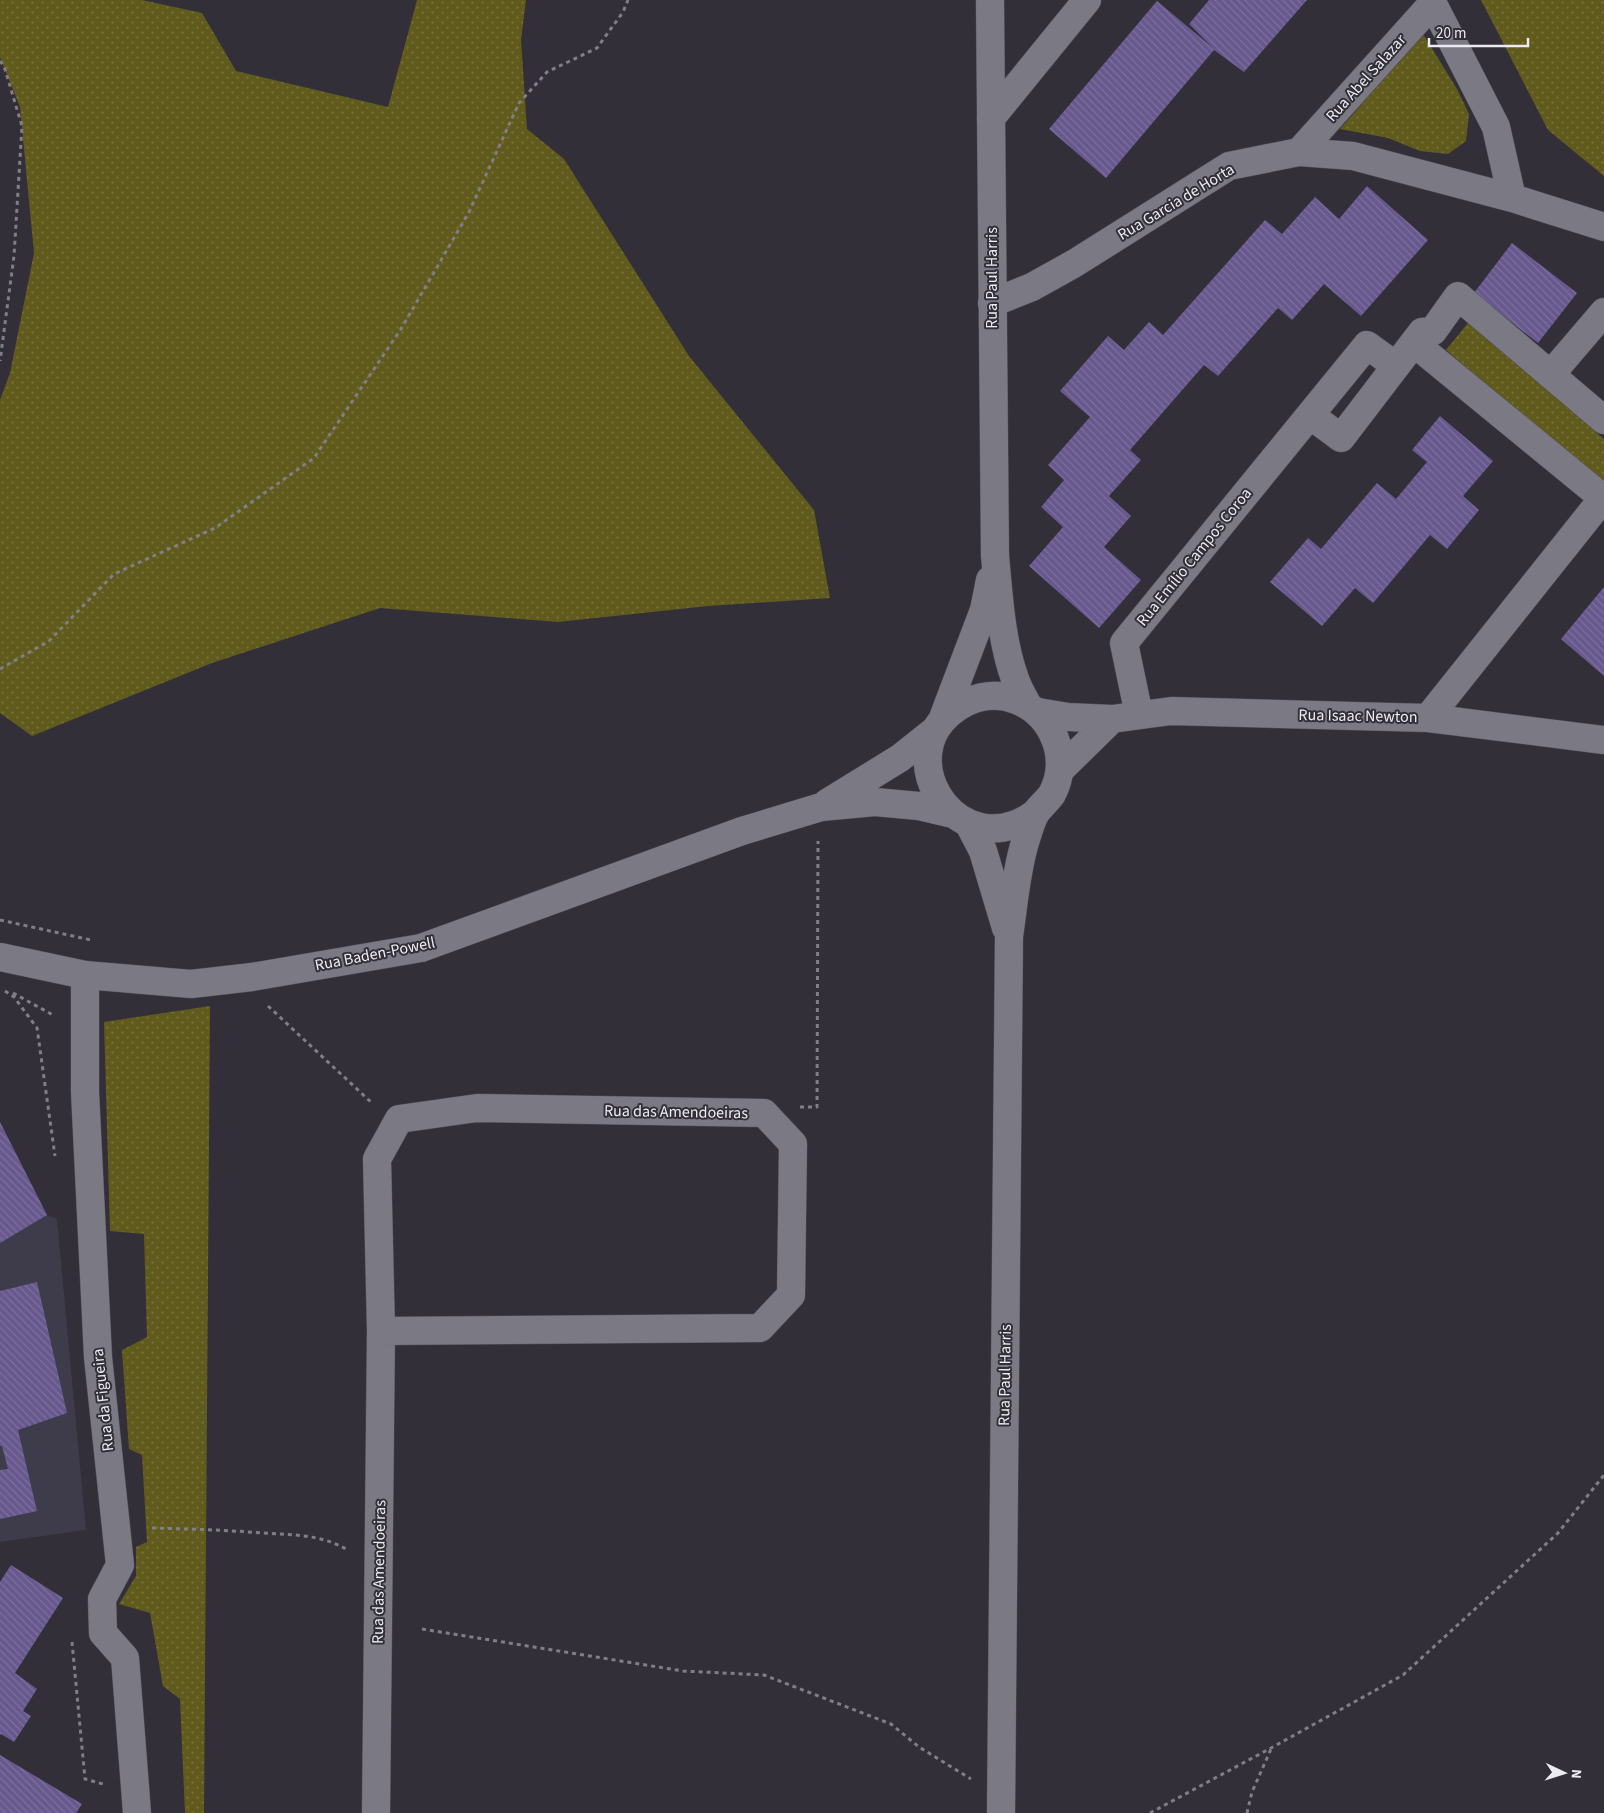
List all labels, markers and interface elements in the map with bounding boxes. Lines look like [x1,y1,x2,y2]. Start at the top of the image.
scale bar [1429,15,1528,47]
text: 20 m [1436,23,1466,44]
street label: Rua Abel Salazar [1321,29,1411,126]
street label: Rua Garcia de Horta [1113,158,1239,246]
street label: Rua Paul Harris [981,227,1003,329]
street label: Rua Emílio Campos Coroa [1131,483,1257,631]
street label: Rua Isaac Newton [1298,704,1418,728]
street label: Rua Baden-Powell [313,932,437,976]
street label: Rua das Amendoeiras [604,1100,748,1124]
street label: Rua Paul Harris [993,1324,1017,1426]
street label: Rua da Figueira [87,1348,119,1452]
street label: Rua das Amendoeiras [367,1500,391,1644]
north arrow [1539,1748,1589,1798]
text: N [1566,1768,1586,1779]

